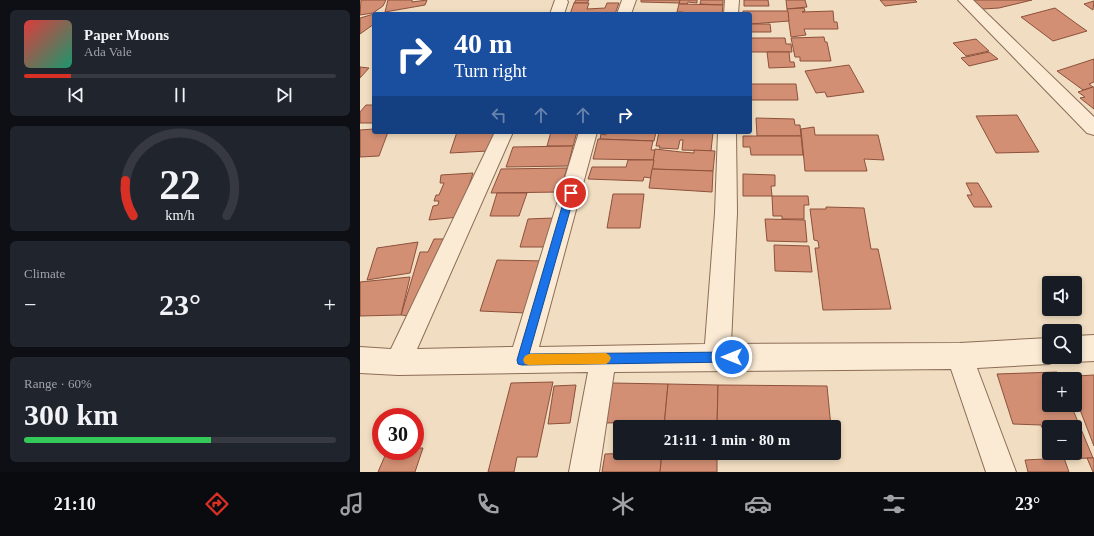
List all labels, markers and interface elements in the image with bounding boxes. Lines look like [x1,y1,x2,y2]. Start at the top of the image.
text: Paper Moons [84,27,169,43]
icon: right [388,28,440,80]
text: 40 m [454,28,512,59]
text: Ada Vale [84,44,132,59]
text: Turn right [454,61,527,81]
icon: previous [65,84,87,106]
icon: pause [169,84,191,106]
icon: next [273,84,295,106]
icon: left [488,104,510,126]
icon: ahead [530,104,552,126]
icon: ahead [572,104,594,126]
icon: right [614,104,636,126]
text: 22 [159,162,201,208]
pin [554,176,588,210]
icon: arrive [560,182,582,204]
text: km/h [165,207,195,223]
text: Climate [24,266,65,281]
map controls [1042,276,1082,460]
button: sound [1042,276,1082,316]
text: 23° [159,288,201,321]
text: − [24,292,36,317]
text: + [324,292,336,317]
button: search [1042,324,1082,364]
position arrow [711,336,753,378]
button: + [1042,372,1082,412]
text: Range · 60% [24,376,92,391]
text: 300 km [24,398,118,431]
speed limit sign: 30 [372,408,424,460]
button: − [1042,420,1082,460]
text: 21:11 · 1 min · 80 m [664,432,790,448]
icon: directions [203,490,231,518]
icon: music [338,490,366,518]
icon: phone [474,490,502,518]
icon: climate [609,490,637,518]
icon: car [744,490,772,518]
icon: filters [880,490,908,518]
text: 21:10 [54,494,96,514]
text: 23° [1015,494,1040,514]

